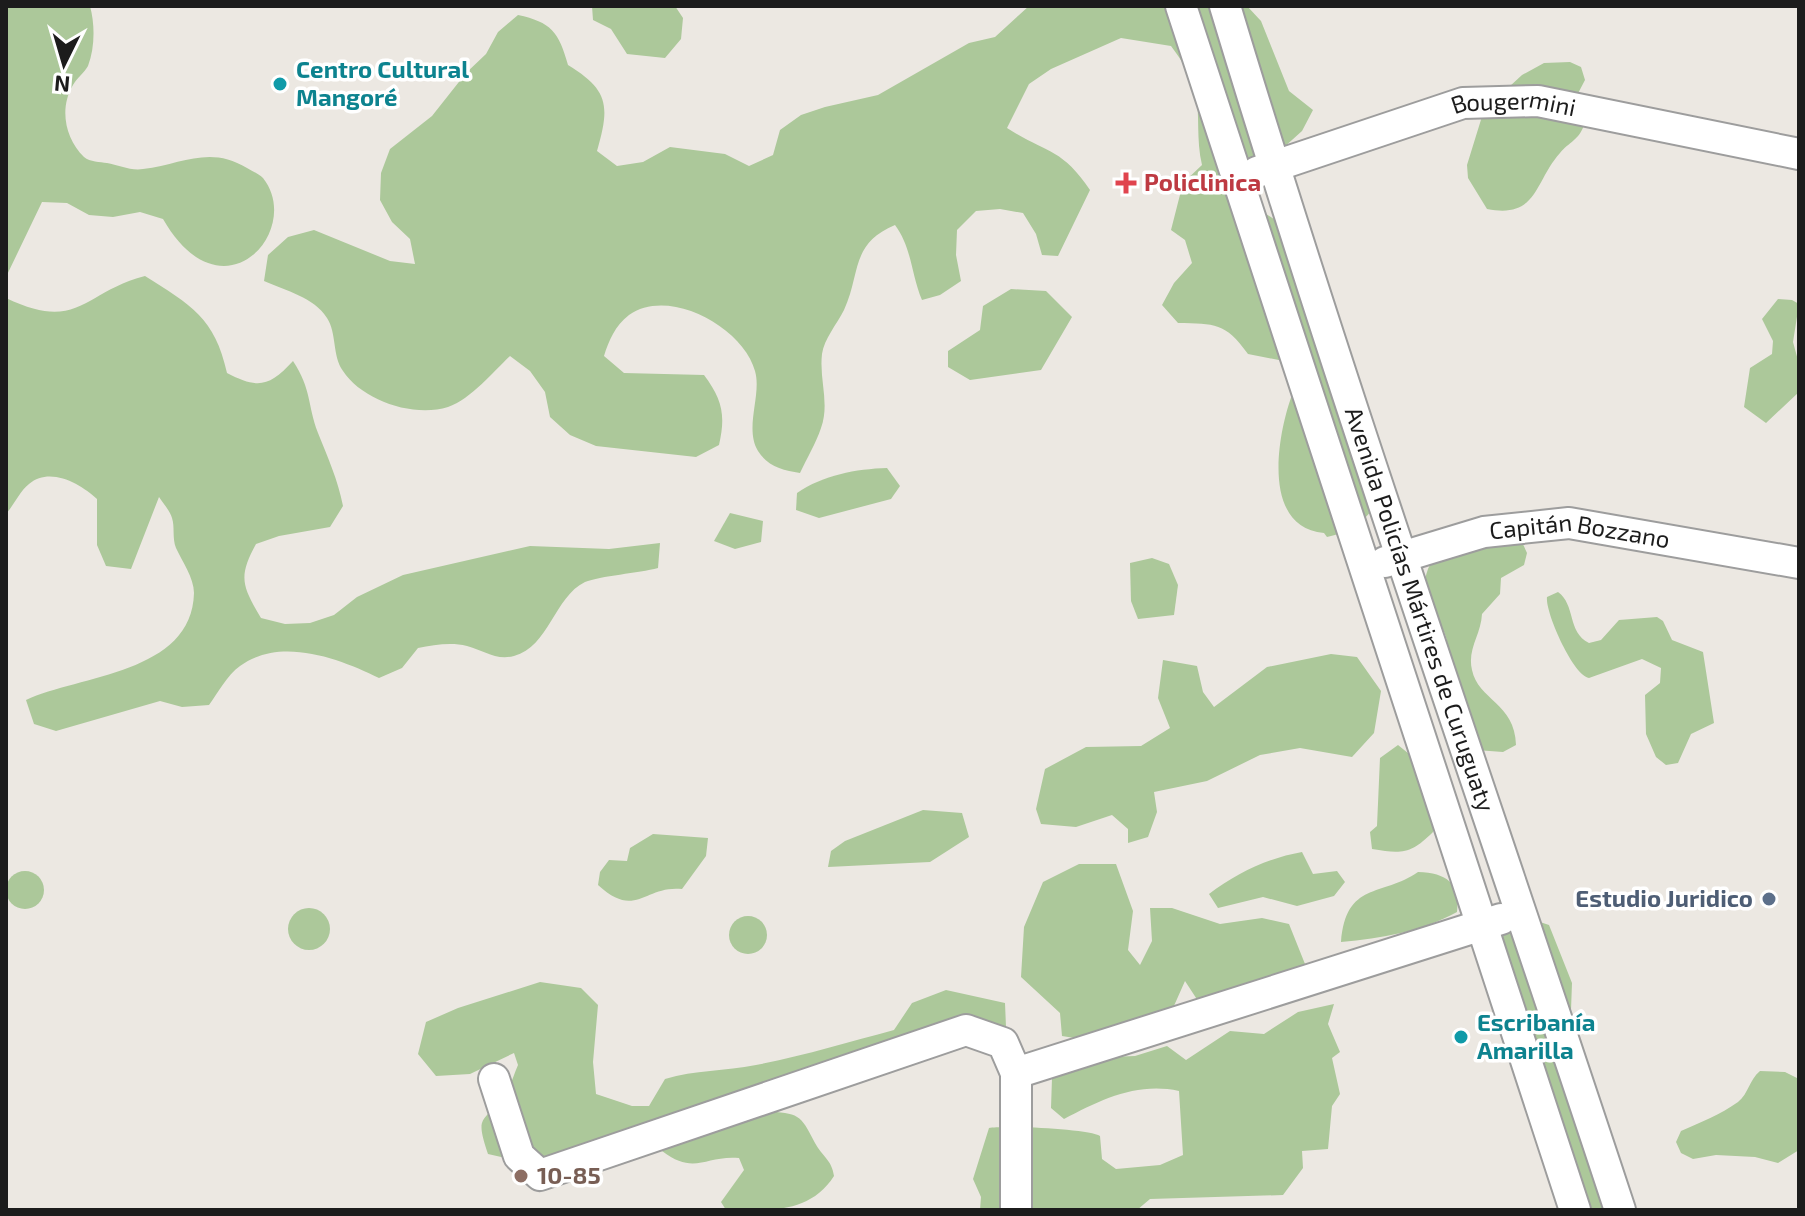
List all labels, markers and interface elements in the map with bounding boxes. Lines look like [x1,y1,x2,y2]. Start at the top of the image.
north arrow [24,24,104,104]
place label: Centro Cultural Mangoré [296,54,469,111]
text: N [53,71,71,99]
marker: Centro Cultural Mangoré [271,75,289,93]
street label: Bougermini [1447,84,1579,121]
place label: Policlinica [1144,167,1261,196]
marker: Policlinica [1115,172,1137,194]
street label: Avenida Policías Mártires de Curuguaty [1340,403,1502,815]
street label: Capitán Bozzano [1488,507,1672,553]
place label: Estudio Juridico [1575,883,1753,912]
marker: Estudio Juridico [1760,890,1778,908]
place label: Escribanía Amarilla [1477,1007,1595,1064]
marker: Escribanía Amarilla [1452,1028,1470,1046]
place label: 10-85 [537,1160,601,1189]
marker: 10-85 [512,1167,530,1185]

